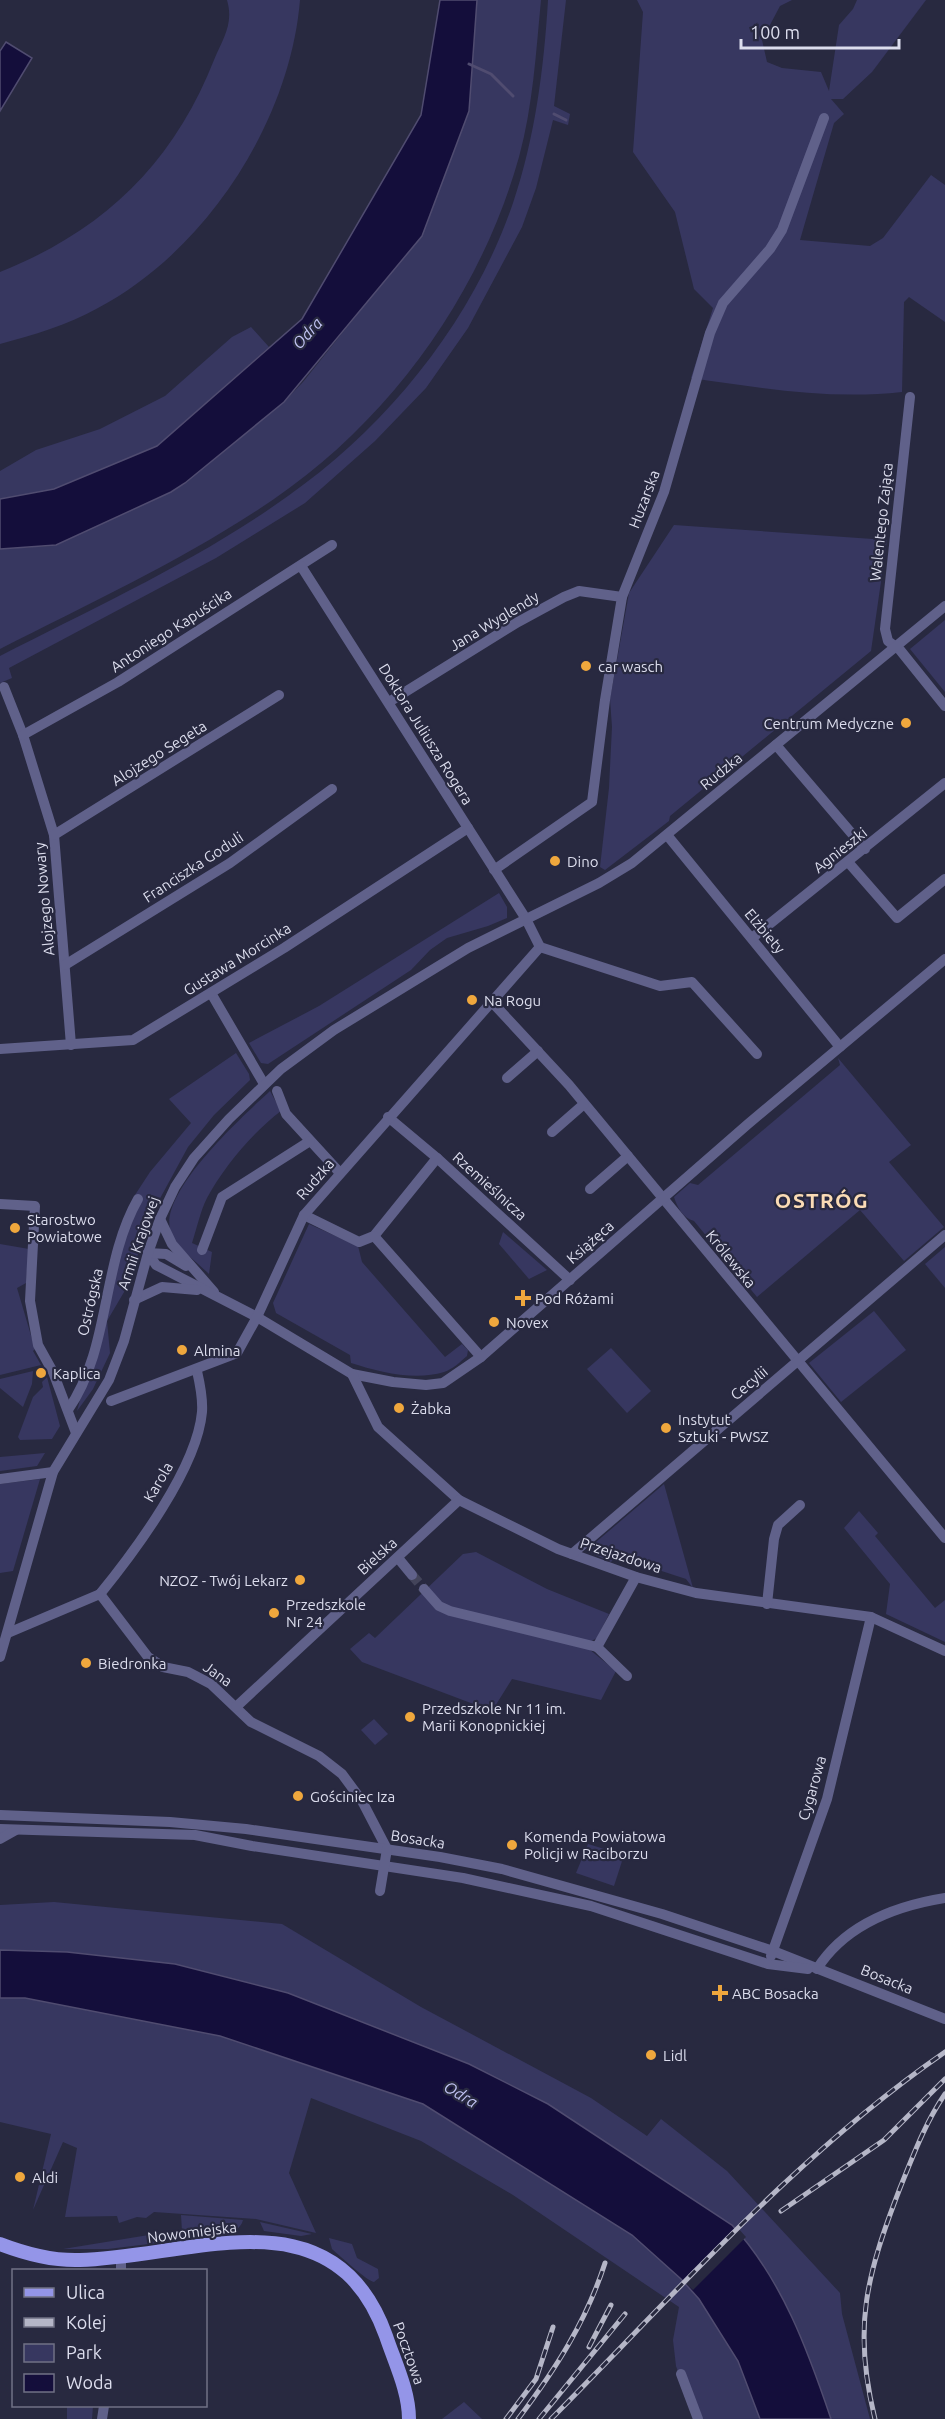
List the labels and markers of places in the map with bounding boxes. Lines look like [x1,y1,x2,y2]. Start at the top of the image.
place label: car wasch [598,658,663,675]
marker: car wasch [579,659,593,673]
place label: Centrum Medyczne [763,715,894,732]
marker: Centrum Medyczne [899,716,913,730]
place label: Dino [567,853,599,870]
marker: Dino [548,854,562,868]
place label: Na Rogu [484,992,541,1009]
marker: Na Rogu [465,993,479,1007]
place label: Starostwo Powiatowe [27,1211,102,1245]
marker: Starostwo Powiatowe [8,1221,22,1235]
place label: Pod Różami [535,1290,614,1307]
marker: Pod Różami [516,1291,530,1305]
place label: Novex [506,1314,549,1331]
marker: Novex [487,1315,501,1329]
place label: Almina [194,1342,241,1359]
marker: Almina [175,1343,189,1357]
place label: Kaplica [53,1365,101,1382]
marker: Kaplica [34,1366,48,1380]
place label: Żabka [411,1400,451,1417]
marker: Żabka [392,1401,406,1415]
place label: Instytut Sztuki - PWSZ [678,1411,769,1445]
marker: Instytut Sztuki - PWSZ [659,1421,673,1435]
place label: NZOZ - Twój Lekarz [159,1572,288,1589]
marker: NZOZ - Twój Lekarz [293,1573,307,1587]
place label: Przedszkole Nr 24 [286,1596,366,1630]
marker: Przedszkole Nr 24 [267,1606,281,1620]
place label: Biedronka [98,1655,167,1672]
marker: Biedronka [79,1656,93,1670]
place label: Przedszkole Nr 11 im. Marii Konopnickiej [422,1700,566,1734]
marker: Przedszkole Nr 11 im. Marii Konopnickiej [403,1710,417,1724]
place label: Gościniec Iza [310,1788,395,1805]
marker: Gościniec Iza [291,1789,305,1803]
place label: Komenda Powiatowa Policji w Raciborzu [524,1828,666,1862]
marker: Komenda Powiatowa Policji w Raciborzu [505,1838,519,1852]
place label: ABC Bosacka [732,1985,819,2002]
marker: ABC Bosacka [713,1986,727,2000]
place label: Lidl [663,2047,687,2064]
marker: Lidl [644,2048,658,2062]
place label: Aldi [32,2169,58,2186]
marker: Aldi [13,2170,27,2184]

